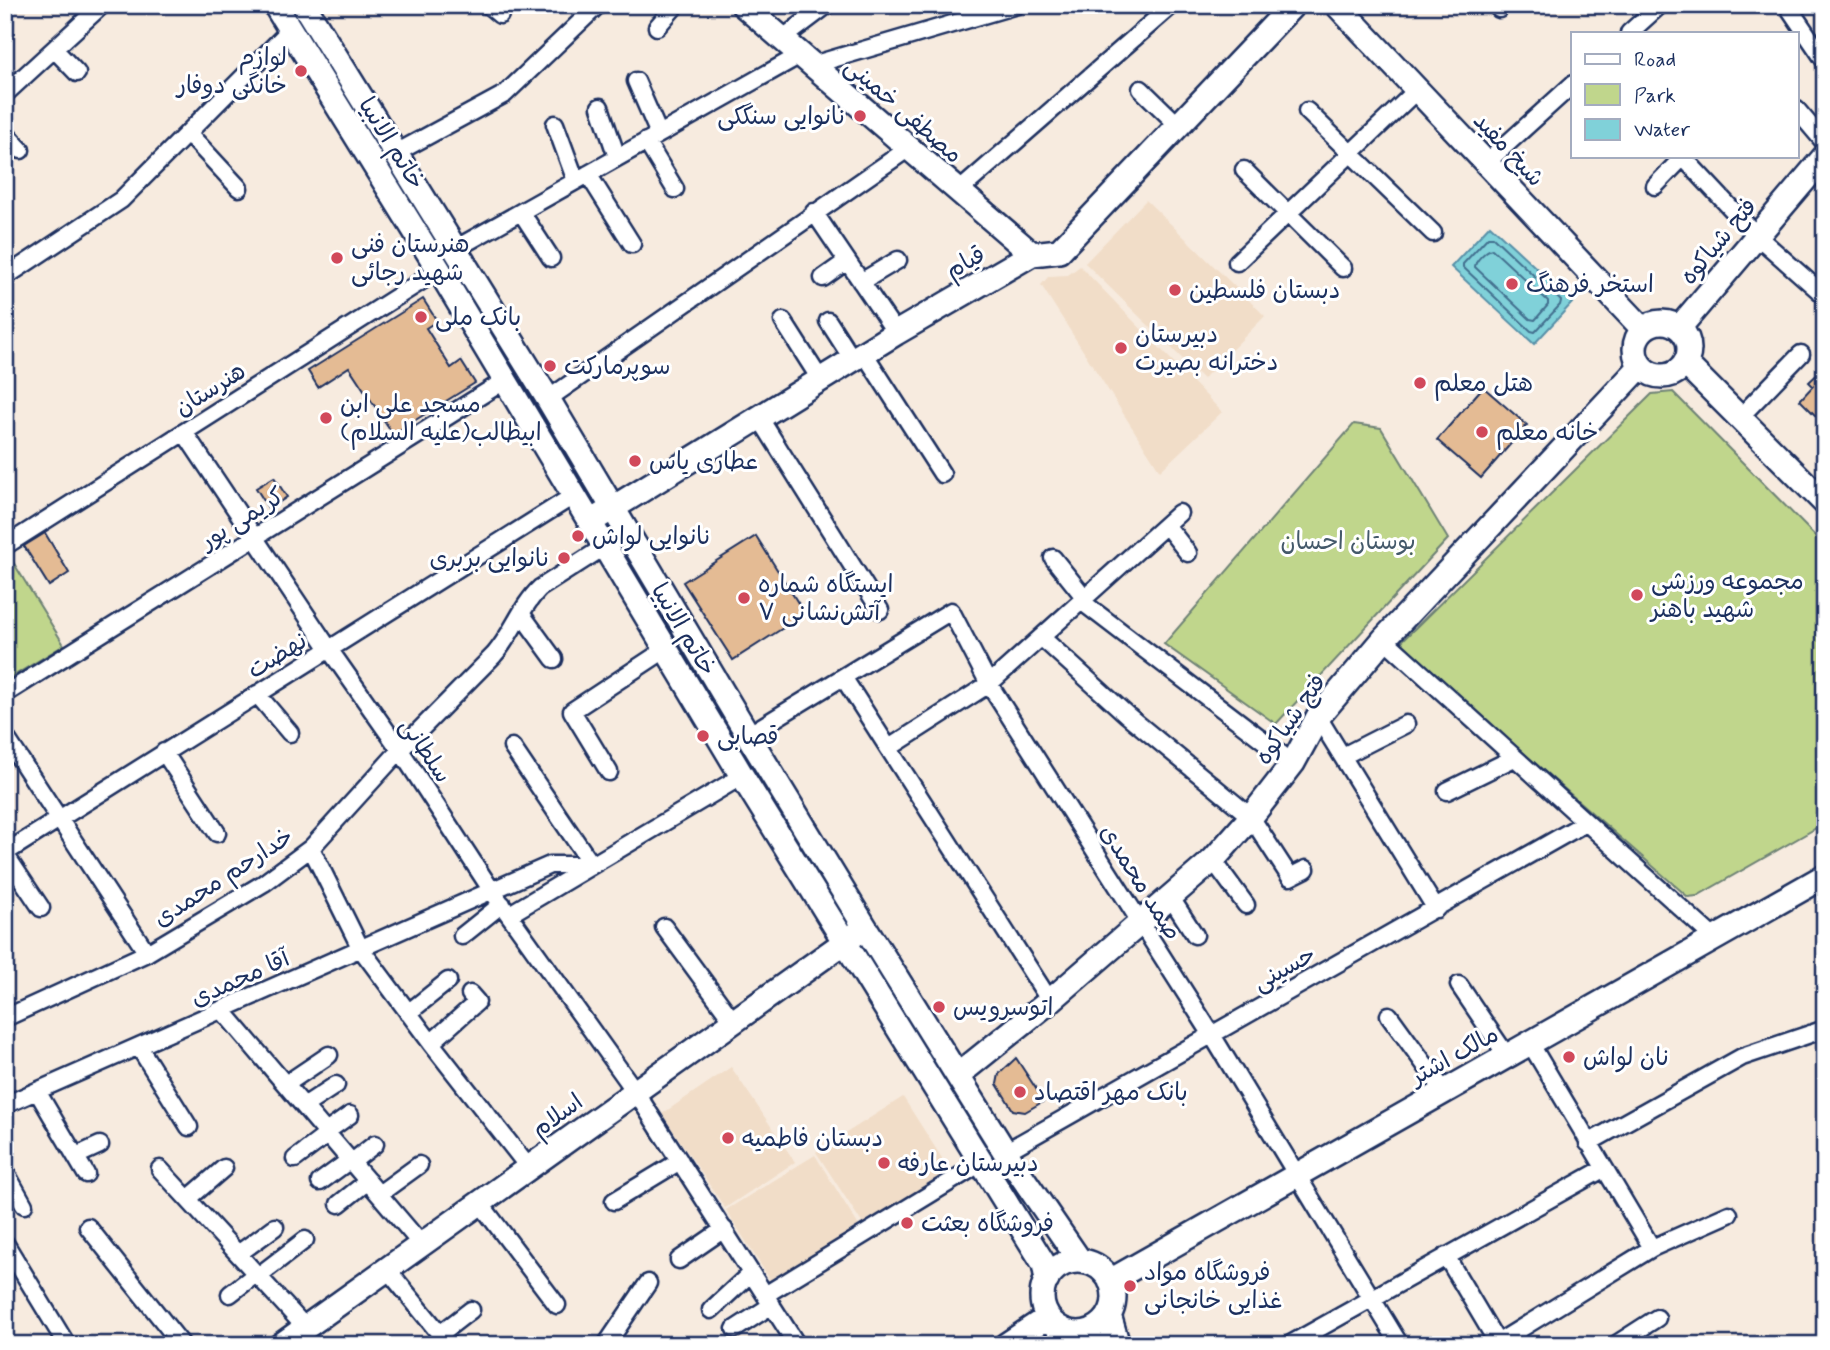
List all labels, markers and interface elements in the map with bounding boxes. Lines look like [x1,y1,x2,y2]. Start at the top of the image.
legend [1571,32,1798,158]
place label: لوازم خانگی دوفار [175,43,287,102]
text: Road [1634,46,1676,74]
street label: مصطفی خمینی [837,51,969,171]
marker: لوازم خانگی دوفار [293,63,309,79]
text: Park [1634,82,1676,110]
street label: خاتم الانبیا [349,92,431,196]
place label: نانوایی سنگکی [717,102,846,133]
street label: شیخ مفید [1466,106,1550,194]
marker: نانوایی سنگکی [852,108,868,124]
text: Water [1634,116,1690,144]
street label: فتح شیاکوه [1674,192,1764,292]
place label: هنرستان فنی شهید رجائی [351,230,470,289]
street label: قیام [940,240,992,288]
marker: هنرستان فنی شهید رجائی [329,250,345,266]
place label: استخر فرهنگ [1526,270,1654,301]
place label: دبستان فلسطین [1189,276,1340,307]
marker: استخر فرهنگ [1504,276,1520,292]
marker: دبستان فلسطین [1167,282,1183,298]
place label: بانک ملی [435,303,521,334]
marker: بانک ملی [413,309,429,325]
place label: دبیرستان دخترانه بصیرت [1135,320,1278,379]
marker: دبیرستان دخترانه بصیرت [1113,340,1129,356]
place label: سوپرمارکت [564,352,670,383]
street label: هنرستان [169,356,252,424]
marker: سوپرمارکت [542,358,558,374]
place label: هتل معلم [1434,369,1533,401]
marker: هتل معلم [1412,375,1428,391]
place label: مسجد علی ابن ابیطالب(علیه السلام) [340,390,542,450]
marker: مسجد علی ابن ابیطالب(علیه السلام) [318,410,334,426]
place label: خانه معلم [1496,418,1598,450]
marker: خانه معلم [1474,424,1490,440]
place label: عطاری یاس [649,447,759,478]
marker: عطاری یاس [627,453,643,469]
street label: کریمی پور [193,481,291,558]
place label: نانوایی لواش [592,522,711,553]
park label: بوستان احسان [1280,527,1416,558]
marker: نانوایی لواش [570,528,586,544]
place label: نانوایی بربری [430,544,550,575]
marker: نانوایی بربری [556,550,572,566]
place label: مجموعه ورزشی شهید باهنر [1649,567,1804,626]
place label: ایستگاه شماره ۷ آتش‌نشانی [758,570,893,629]
street label: خاتم الانبیا [642,578,723,682]
marker: مجموعه ورزشی شهید باهنر [1629,587,1645,603]
marker: ایستگاه شماره ۷ آتش‌نشانی [736,590,752,606]
street label: نهضت [242,626,313,687]
street label: فتح شیاکوه [1249,668,1334,771]
street label: سلطانی [392,712,458,789]
place label: قصابی [717,722,779,753]
marker: قصابی [695,728,711,744]
street label: صمد محمدی [1092,819,1188,947]
street label: خدارحم محمدی [148,822,300,936]
street label: حسینی [1248,939,1322,999]
street label: آقا محمدی [186,943,296,1015]
place label: اتوسرویس [953,993,1053,1024]
marker: اتوسرویس [931,999,947,1015]
street label: مالک اشتر [1403,1019,1505,1094]
place label: نان لواش [1583,1043,1669,1074]
marker: نان لواش [1561,1049,1577,1065]
place label: بانک مهر اقتصاد [1034,1078,1188,1109]
marker: بانک مهر اقتصاد [1012,1084,1028,1100]
street label: اسلام [526,1087,591,1146]
place label: دبستان فاطمیه [742,1124,883,1155]
marker: دبستان فاطمیه [720,1130,736,1146]
place label: دبیرستان عارفه [898,1149,1039,1180]
marker: دبیرستان عارفه [876,1155,892,1171]
place label: فروشگاه بعثت [921,1209,1054,1240]
marker: فروشگاه بعثت [899,1215,915,1231]
place label: فروشگاه مواد غذایی خانجانی [1144,1258,1283,1317]
marker: فروشگاه مواد غذایی خانجانی [1122,1278,1138,1294]

